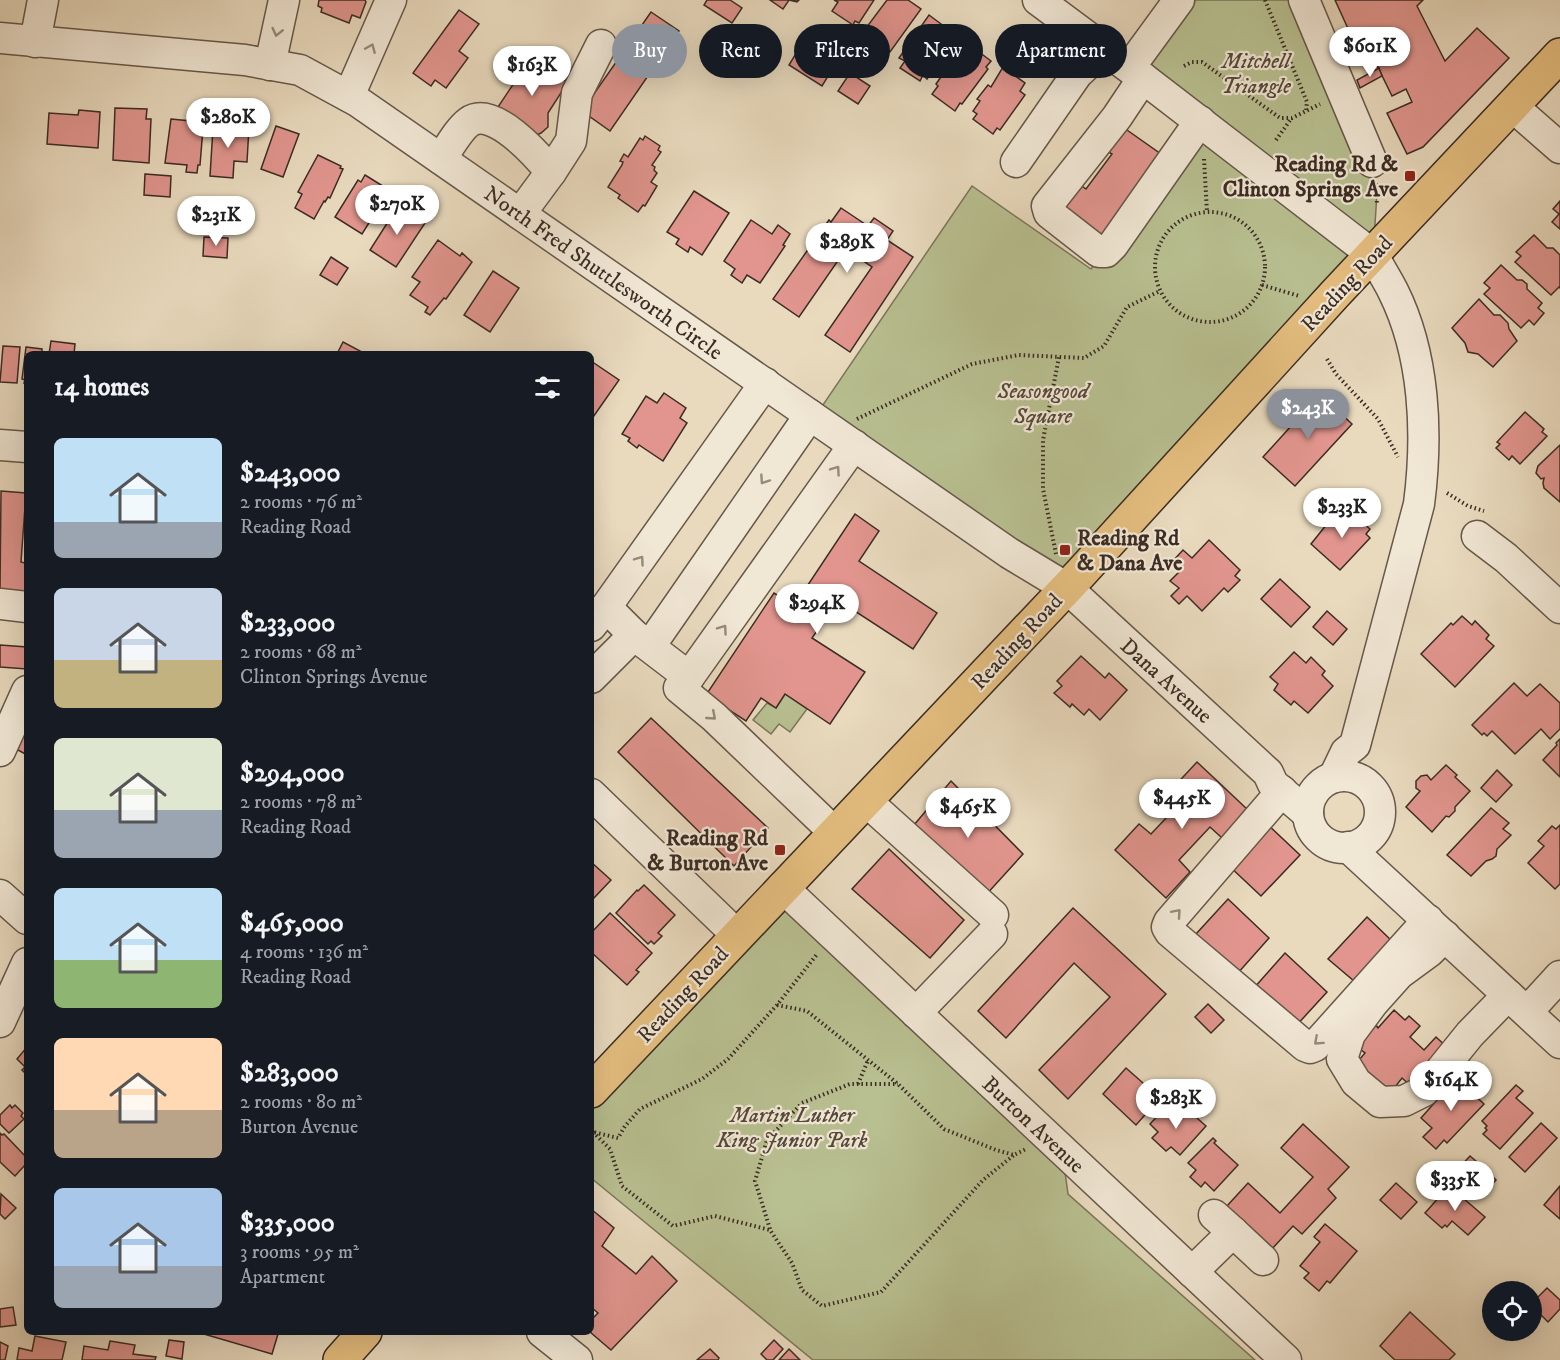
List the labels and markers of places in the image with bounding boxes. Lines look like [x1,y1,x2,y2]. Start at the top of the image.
pin: $601K [1328,27,1412,78]
pin: $163K [490,46,574,97]
pin: $280K [186,98,270,149]
place label: Reading Rd & Clinton Springs Ave [1223,151,1398,203]
marker: Reading Rd & Clinton Springs Ave [1403,169,1417,183]
pin: $270K [355,185,439,236]
pin: $231K [174,196,258,247]
pin: $289K [805,223,889,274]
pin: $243K [1266,389,1350,440]
pin: $233K [1300,488,1384,539]
place label: Reading Rd & Dana Ave [1077,525,1182,577]
marker: Reading Rd & Dana Ave [1058,543,1072,557]
pin: $294K [775,584,859,635]
pin: $445K [1140,779,1224,830]
pin: $465K [926,788,1010,839]
place label: Reading Rd & Burton Ave [647,825,769,877]
marker: Reading Rd & Burton Ave [773,843,787,857]
pin: $164K [1409,1061,1493,1112]
pin: $283K [1134,1079,1218,1130]
pin: $335K [1413,1161,1497,1212]

